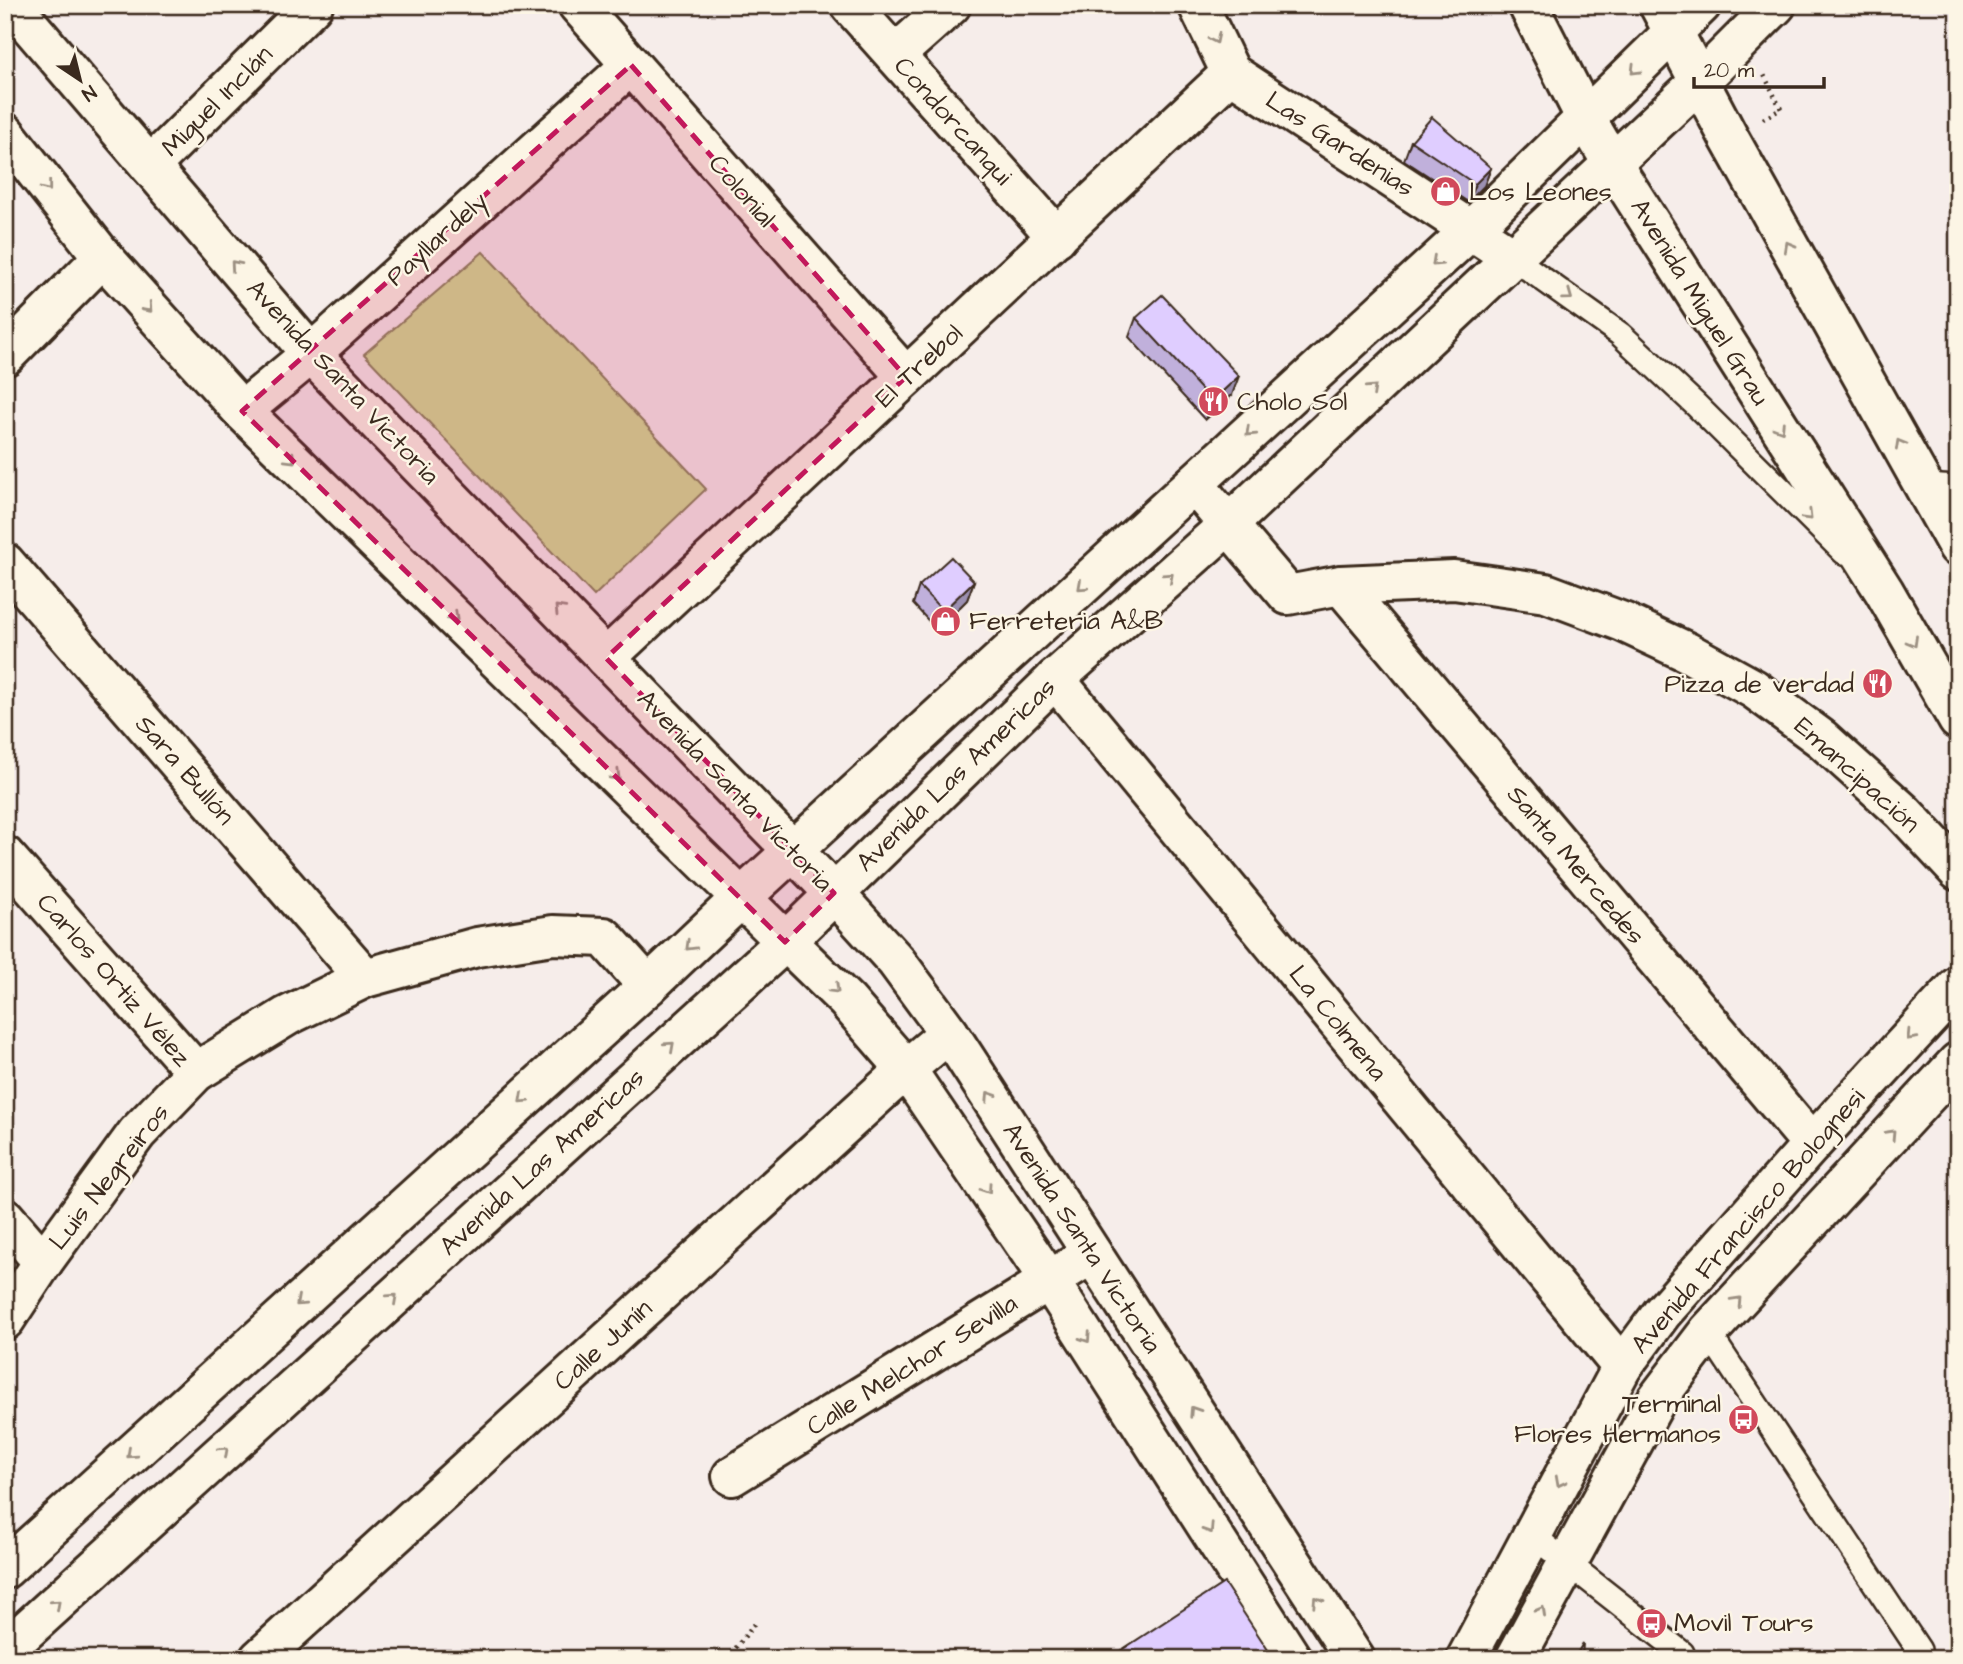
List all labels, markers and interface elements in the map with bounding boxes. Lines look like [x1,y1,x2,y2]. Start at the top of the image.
one-way arrow [1206,32,1220,44]
street label: Miguel Inclán [153,37,282,166]
north arrow [46,46,116,116]
scale bar [1694,46,1823,90]
street label: Condorcanqui [886,49,1020,193]
text: 20 m [1704,56,1755,85]
one-way arrow [1630,62,1643,75]
text: N [76,78,102,107]
street label: Las Gardenias [1259,82,1421,206]
street label: Colonial [700,147,784,235]
place label: Los Leones [1469,174,1612,210]
shop icon: Los Leones [1429,175,1463,209]
one-way arrow [39,179,52,192]
street label: Payllardely [378,184,497,296]
street label: Avenida Miguel Grau [1620,192,1778,413]
one-way arrow [1784,241,1797,253]
one-way arrow [1431,254,1444,266]
one-way arrow [231,260,243,273]
street label: Avenida Santa Victoria [238,272,448,492]
one-way arrow [1560,288,1573,301]
one-way arrow [140,300,153,313]
street label: El Trebol [867,316,971,416]
place label: Cholo Sol [1237,384,1347,420]
restaurant icon: Cholo Sol [1197,385,1231,419]
one-way arrow [1364,385,1377,398]
one-way arrow [1772,420,1785,433]
one-way arrow [1245,424,1258,437]
one-way arrow [1895,439,1908,452]
one-way arrow [282,450,295,463]
one-way arrow [1799,507,1812,520]
one-way arrow [1161,573,1174,585]
one-way arrow [1077,578,1090,590]
place label: Ferreteria A&B [969,603,1163,639]
shop icon: Ferreteria A&B [929,604,963,638]
one-way arrow [554,605,567,618]
one-way arrow [446,609,459,622]
one-way arrow [1905,634,1918,647]
place label: Pizza de verdad [1665,666,1854,702]
restaurant icon: Pizza de verdad [1860,667,1894,701]
street label: Avenida Las Americas [848,670,1064,880]
street label: Avenida Santa Victoria [629,682,841,900]
street label: Sara Bullón [127,707,243,833]
street label: Emancipación [1786,709,1928,841]
one-way arrow [608,768,621,781]
street label: Santa Mercedes [1499,778,1653,952]
street label: Carlos Ortiz Vélez [29,886,200,1075]
one-way arrow [685,937,698,950]
street label: La Colmena [1280,958,1396,1088]
one-way arrow [826,980,839,993]
one-way arrow [1907,1028,1920,1041]
one-way arrow [662,1042,675,1054]
street label: Avenida Las Americas [432,1060,652,1264]
street label: Avenida Francisco Bolognesi [1623,1081,1875,1363]
one-way arrow [518,1091,531,1104]
one-way arrow [986,1091,999,1104]
street label: Luis Negreiros [40,1096,179,1259]
street label: Avenida Santa Victoria [994,1116,1170,1360]
one-way arrow [1883,1129,1896,1142]
one-way arrow [979,1181,991,1194]
street label: Calle Melchor Sevilla [800,1286,1024,1444]
street label: Calle Junín [546,1291,660,1399]
one-way arrow [295,1293,308,1306]
one-way arrow [385,1294,398,1306]
one-way arrow [1728,1296,1741,1309]
one-way arrow [1077,1330,1090,1343]
place label: Terminal Flores Hermanos [1514,1386,1721,1452]
bus stop icon: Terminal Flores Hermanos [1727,1402,1761,1436]
one-way arrow [1189,1405,1202,1418]
one-way arrow [126,1446,139,1459]
one-way arrow [216,1447,229,1459]
one-way arrow [1555,1475,1568,1488]
one-way arrow [1200,1521,1213,1534]
one-way arrow [1313,1596,1326,1609]
one-way arrow [48,1599,61,1612]
place label: Movil Tours [1674,1605,1813,1641]
one-way arrow [1533,1606,1546,1618]
bus stop icon: Movil Tours [1634,1606,1668,1640]

